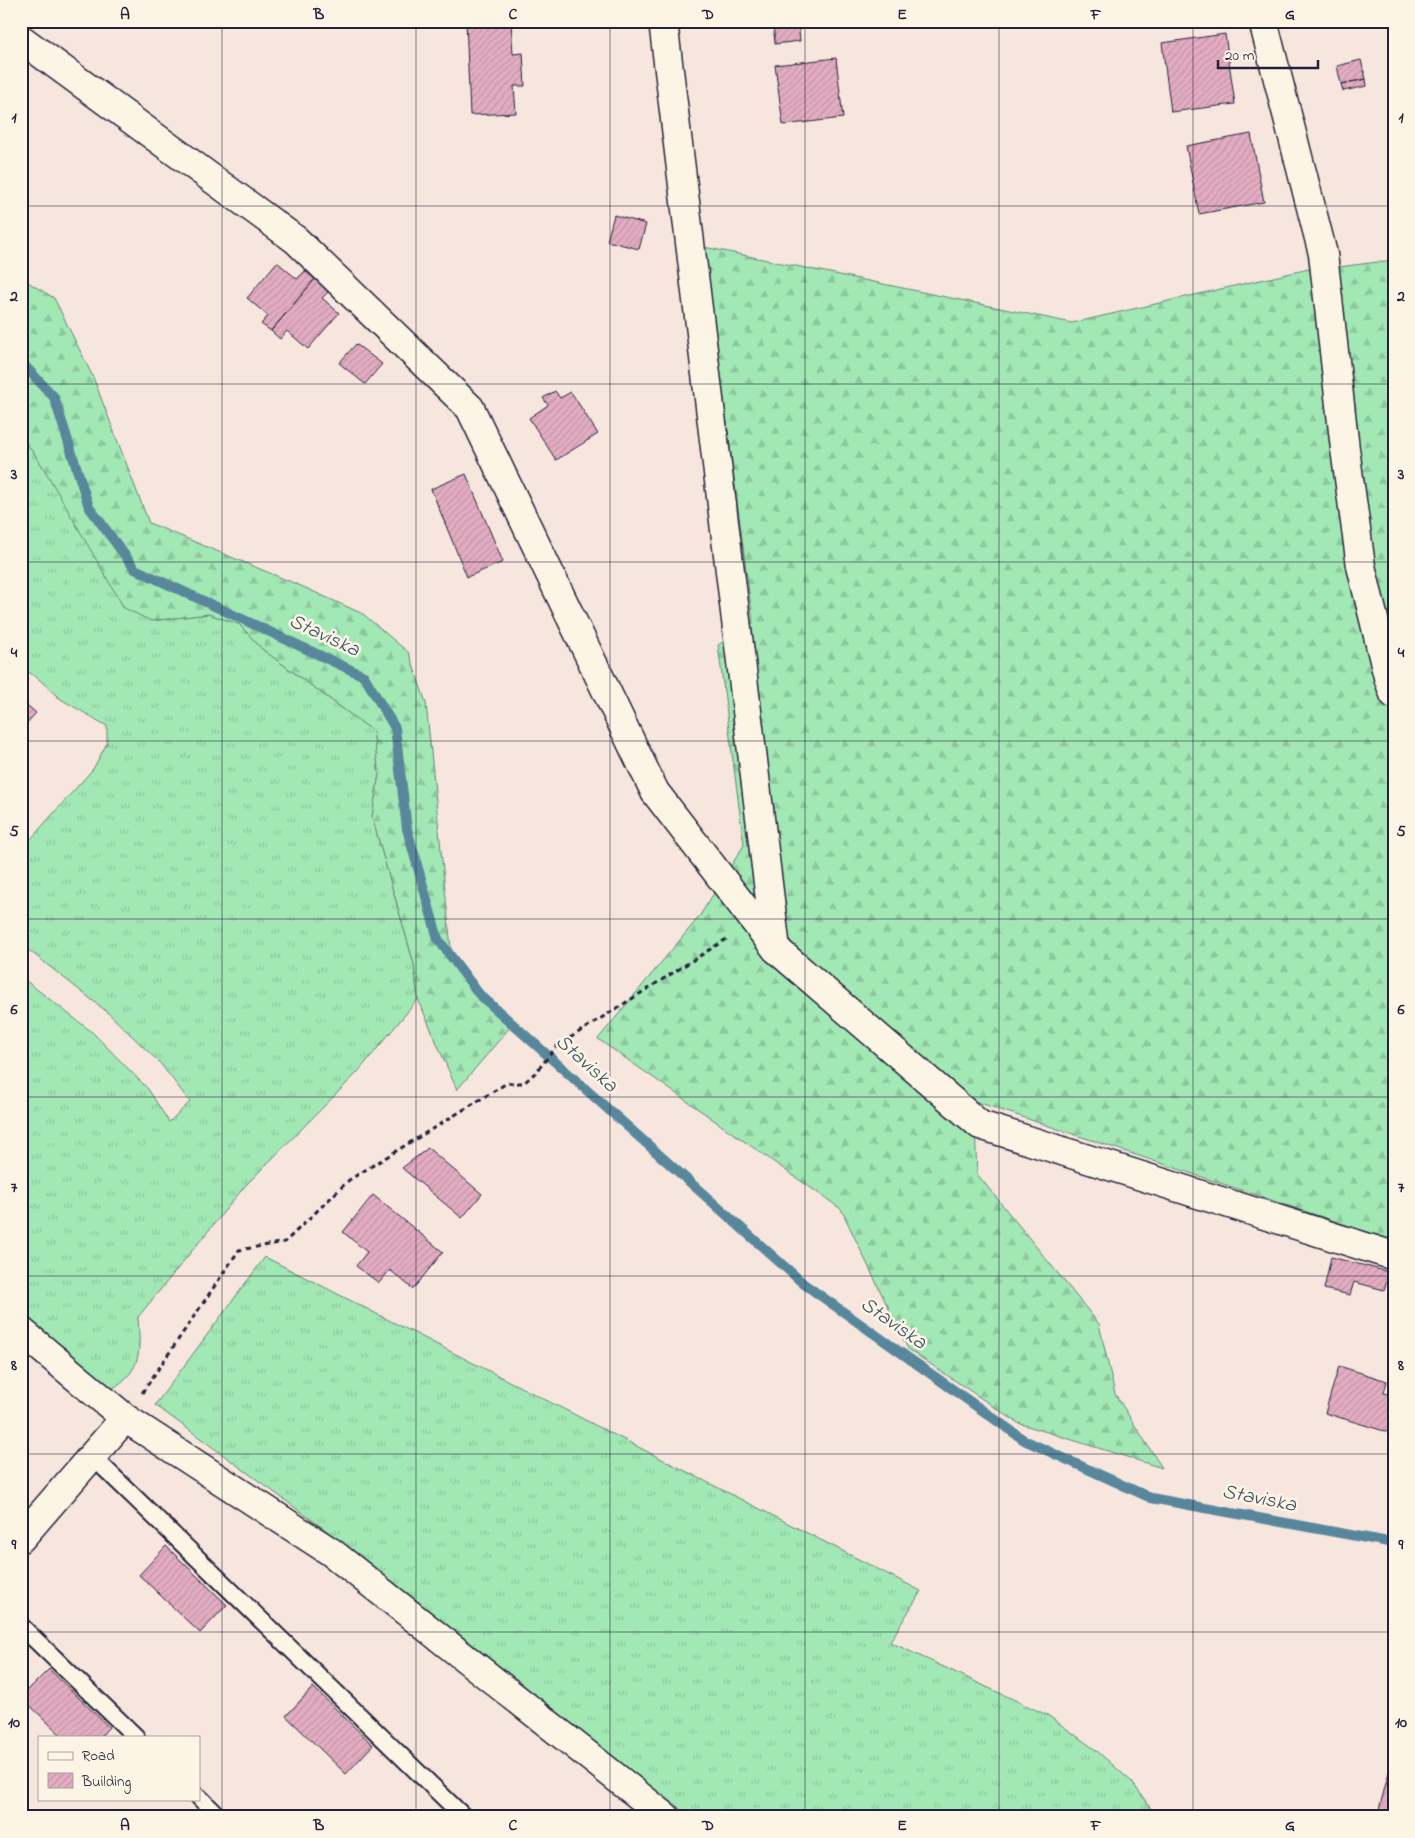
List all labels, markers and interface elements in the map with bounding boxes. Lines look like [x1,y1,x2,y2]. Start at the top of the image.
text: A [120,3,130,27]
text: B [313,3,325,27]
text: C [509,3,518,27]
text: D [701,3,714,27]
text: E [897,3,907,27]
text: F [1090,3,1102,27]
text: G [1285,3,1295,27]
scale bar [1218,38,1318,70]
text: 20 m [1225,45,1255,67]
text: 1 [11,106,17,130]
text: 1 [1398,106,1404,130]
text: 2 [9,285,18,309]
text: 2 [1396,285,1405,309]
text: 3 [10,463,18,487]
text: 3 [1397,463,1405,487]
water label: Staviska [284,607,365,666]
text: 4 [10,641,18,665]
text: 4 [1397,641,1405,665]
text: 5 [9,820,19,844]
text: 5 [1396,820,1406,844]
text: 6 [9,998,18,1022]
text: 6 [1396,998,1405,1022]
water label: Staviska [548,1028,624,1101]
text: 7 [11,1176,18,1200]
text: 7 [1398,1176,1405,1200]
water label: Staviska [854,1290,933,1358]
text: 8 [10,1354,17,1378]
text: 8 [1397,1354,1404,1378]
water label: Staviska [1219,1477,1299,1521]
text: 9 [11,1533,17,1557]
text: 9 [1398,1533,1404,1557]
text: 10 [8,1711,20,1735]
text: 10 [1395,1711,1407,1735]
legend [38,1736,200,1800]
text: Road [82,1745,115,1767]
text: Building [81,1771,131,1794]
text: A [120,1814,130,1838]
text: B [313,1814,325,1838]
text: C [509,1814,518,1838]
text: D [701,1814,714,1838]
text: E [897,1814,907,1838]
text: F [1090,1814,1102,1838]
text: G [1285,1814,1295,1838]

